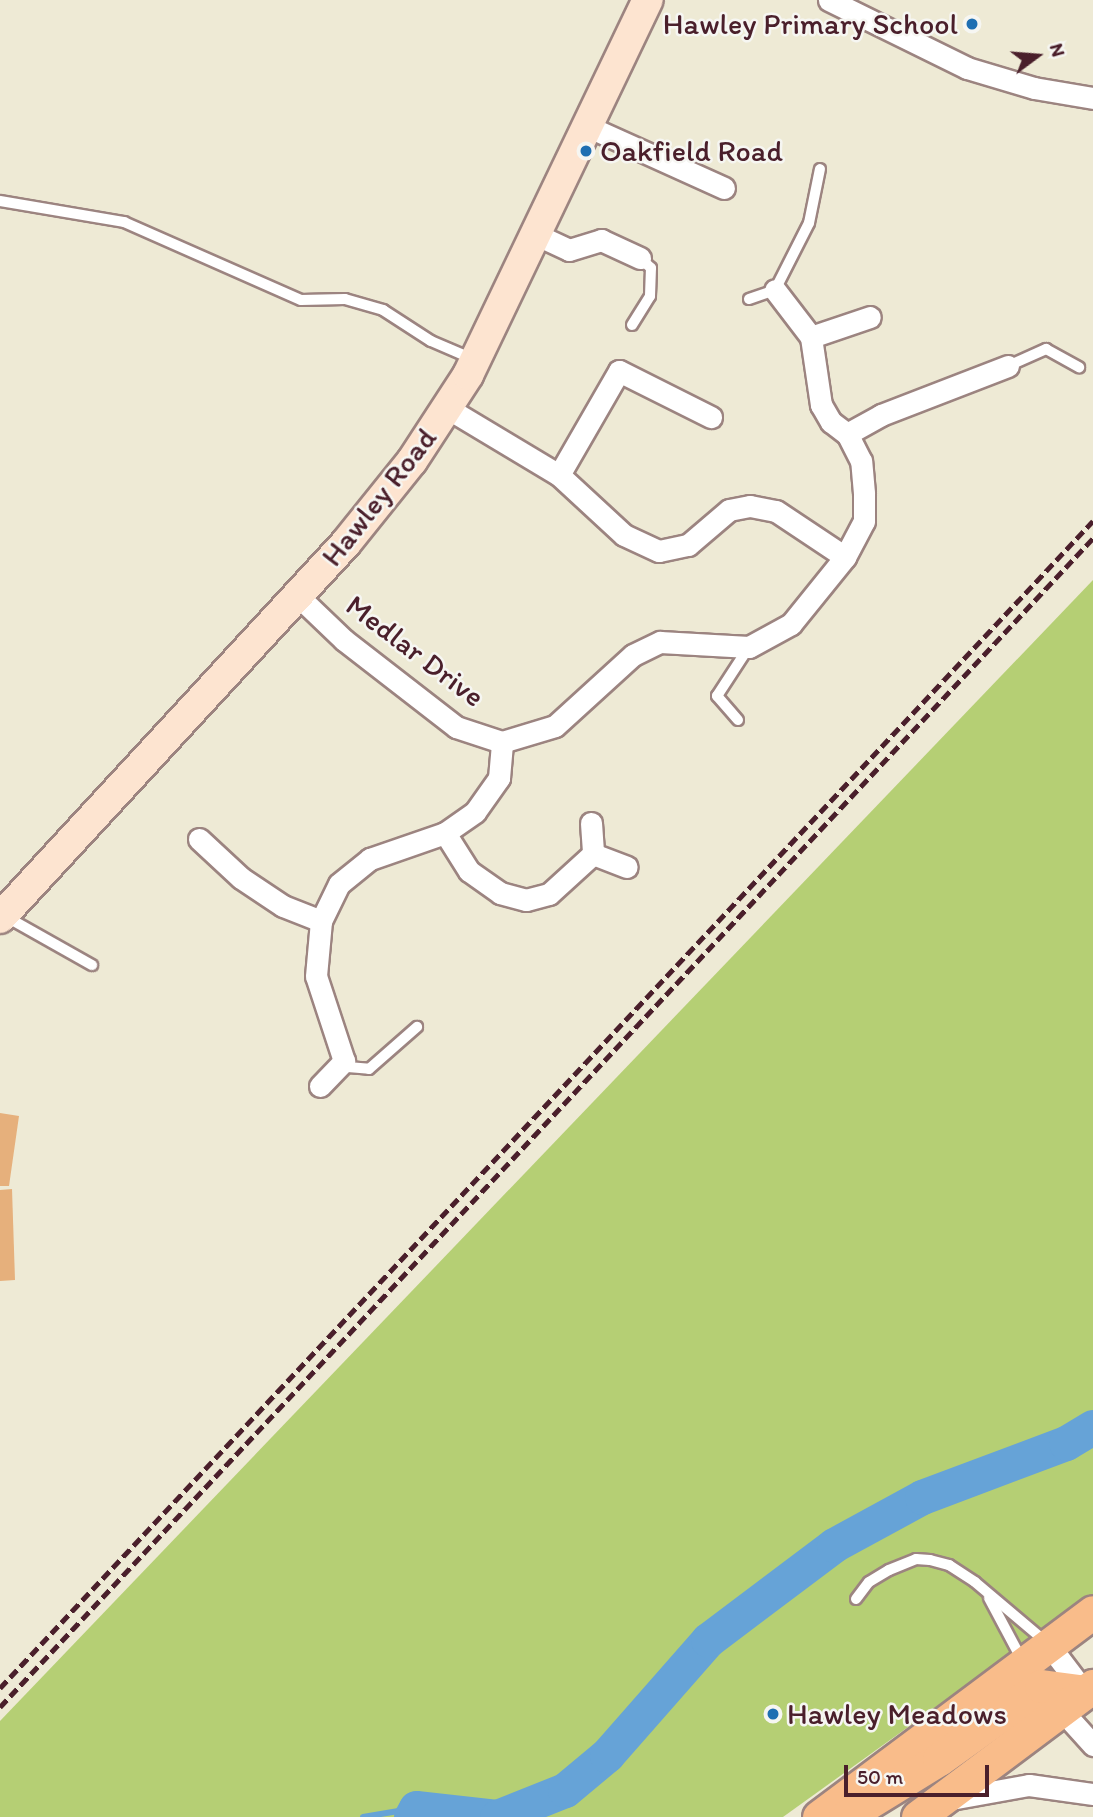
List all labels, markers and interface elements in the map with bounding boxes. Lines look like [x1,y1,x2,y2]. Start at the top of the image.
place label: Hawley Primary School [664,6,958,42]
marker: Hawley Primary School [964,16,980,32]
north arrow [1002,21,1072,91]
text: N [1045,41,1070,59]
place label: Oakfield Road [600,133,782,169]
marker: Oakfield Road [578,143,594,159]
street label: Hawley Road [314,421,444,573]
street label: Medlar Drive [339,587,491,715]
place label: Hawley Meadows [787,1696,1006,1732]
marker: Hawley Meadows [765,1706,781,1722]
scale bar [848,1750,993,1794]
text: 50 m [857,1764,903,1789]

